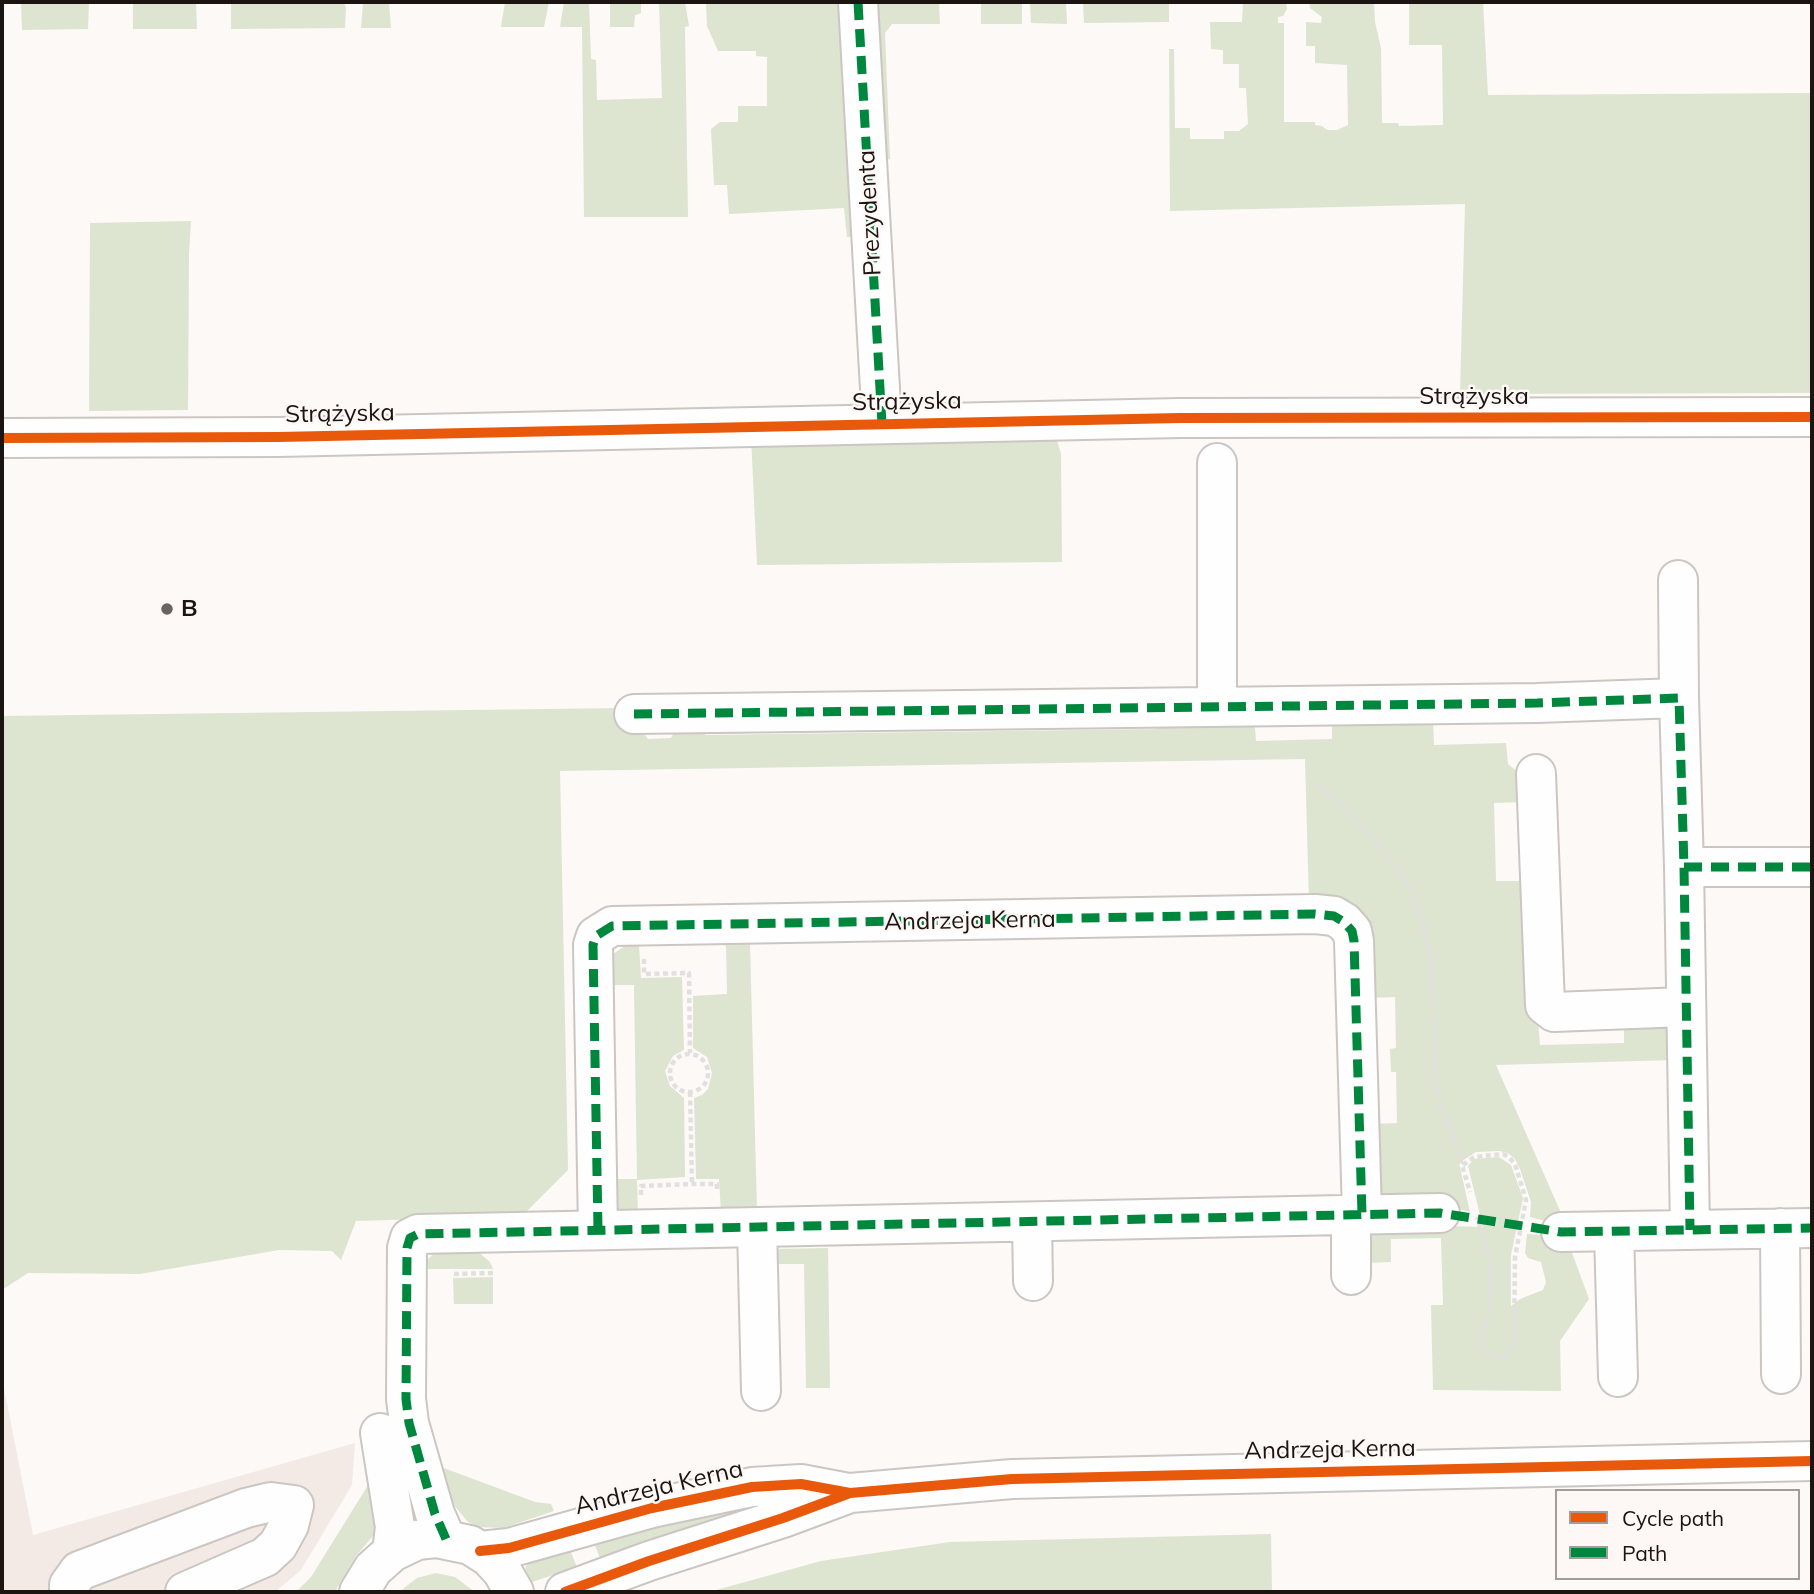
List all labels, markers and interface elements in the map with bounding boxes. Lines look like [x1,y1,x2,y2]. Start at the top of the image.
street label: Prezydenta [852,149,888,277]
street label: Strążyska [1419,383,1529,411]
street label: Strążyska [852,387,962,417]
street label: Strążyska [285,399,395,429]
place label: B [181,595,198,623]
marker: B [159,601,175,617]
street label: Andrzeja Kerna [884,905,1056,937]
street label: Andrzeja Kerna [1244,1434,1416,1466]
street label: Andrzeja Kerna [572,1455,746,1521]
legend [1555,1489,1800,1580]
text: Cycle path [1622,1505,1724,1531]
text: Path [1622,1540,1667,1566]

